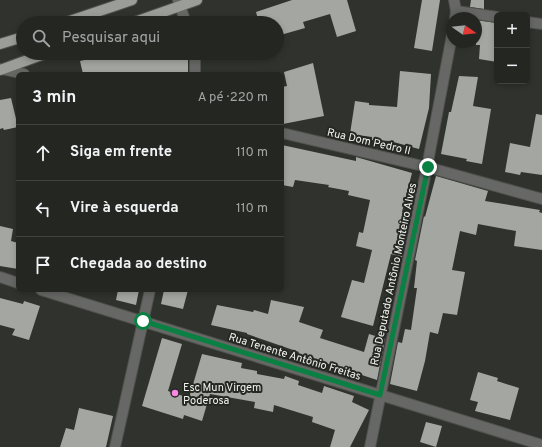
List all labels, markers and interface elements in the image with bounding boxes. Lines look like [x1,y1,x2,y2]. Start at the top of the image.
north arrow [446,12,482,48]
map controls [494,12,530,84]
button: + [494,12,530,48]
search box [16,16,284,60]
icon: search [30,27,52,49]
text: Pesquisar aqui [62,29,160,48]
button: − [494,48,530,84]
text: 3 min [32,87,76,109]
text: A pé · 220 m [198,90,268,106]
street label: Rua Dom Pedro II [326,126,412,158]
icon: ahead [32,142,54,164]
text: Siga em frente [70,143,172,162]
text: 110 m [236,145,268,161]
route end [419,158,437,176]
street label: Rua Deputado Antônio Monteiro Alves [368,182,420,367]
icon: left [32,198,54,220]
text: Vire à esquerda [70,199,179,218]
text: 110 m [236,201,268,217]
icon: arrive [32,254,54,276]
text: Chegada ao destino [70,255,207,274]
route start [134,312,152,330]
street label: Rua Tenente Antônio Freitas [227,330,363,384]
place label: Esc Mun Virgem Poderosa [183,381,261,408]
marker: Esc Mun Virgem Poderosa [170,388,180,398]

